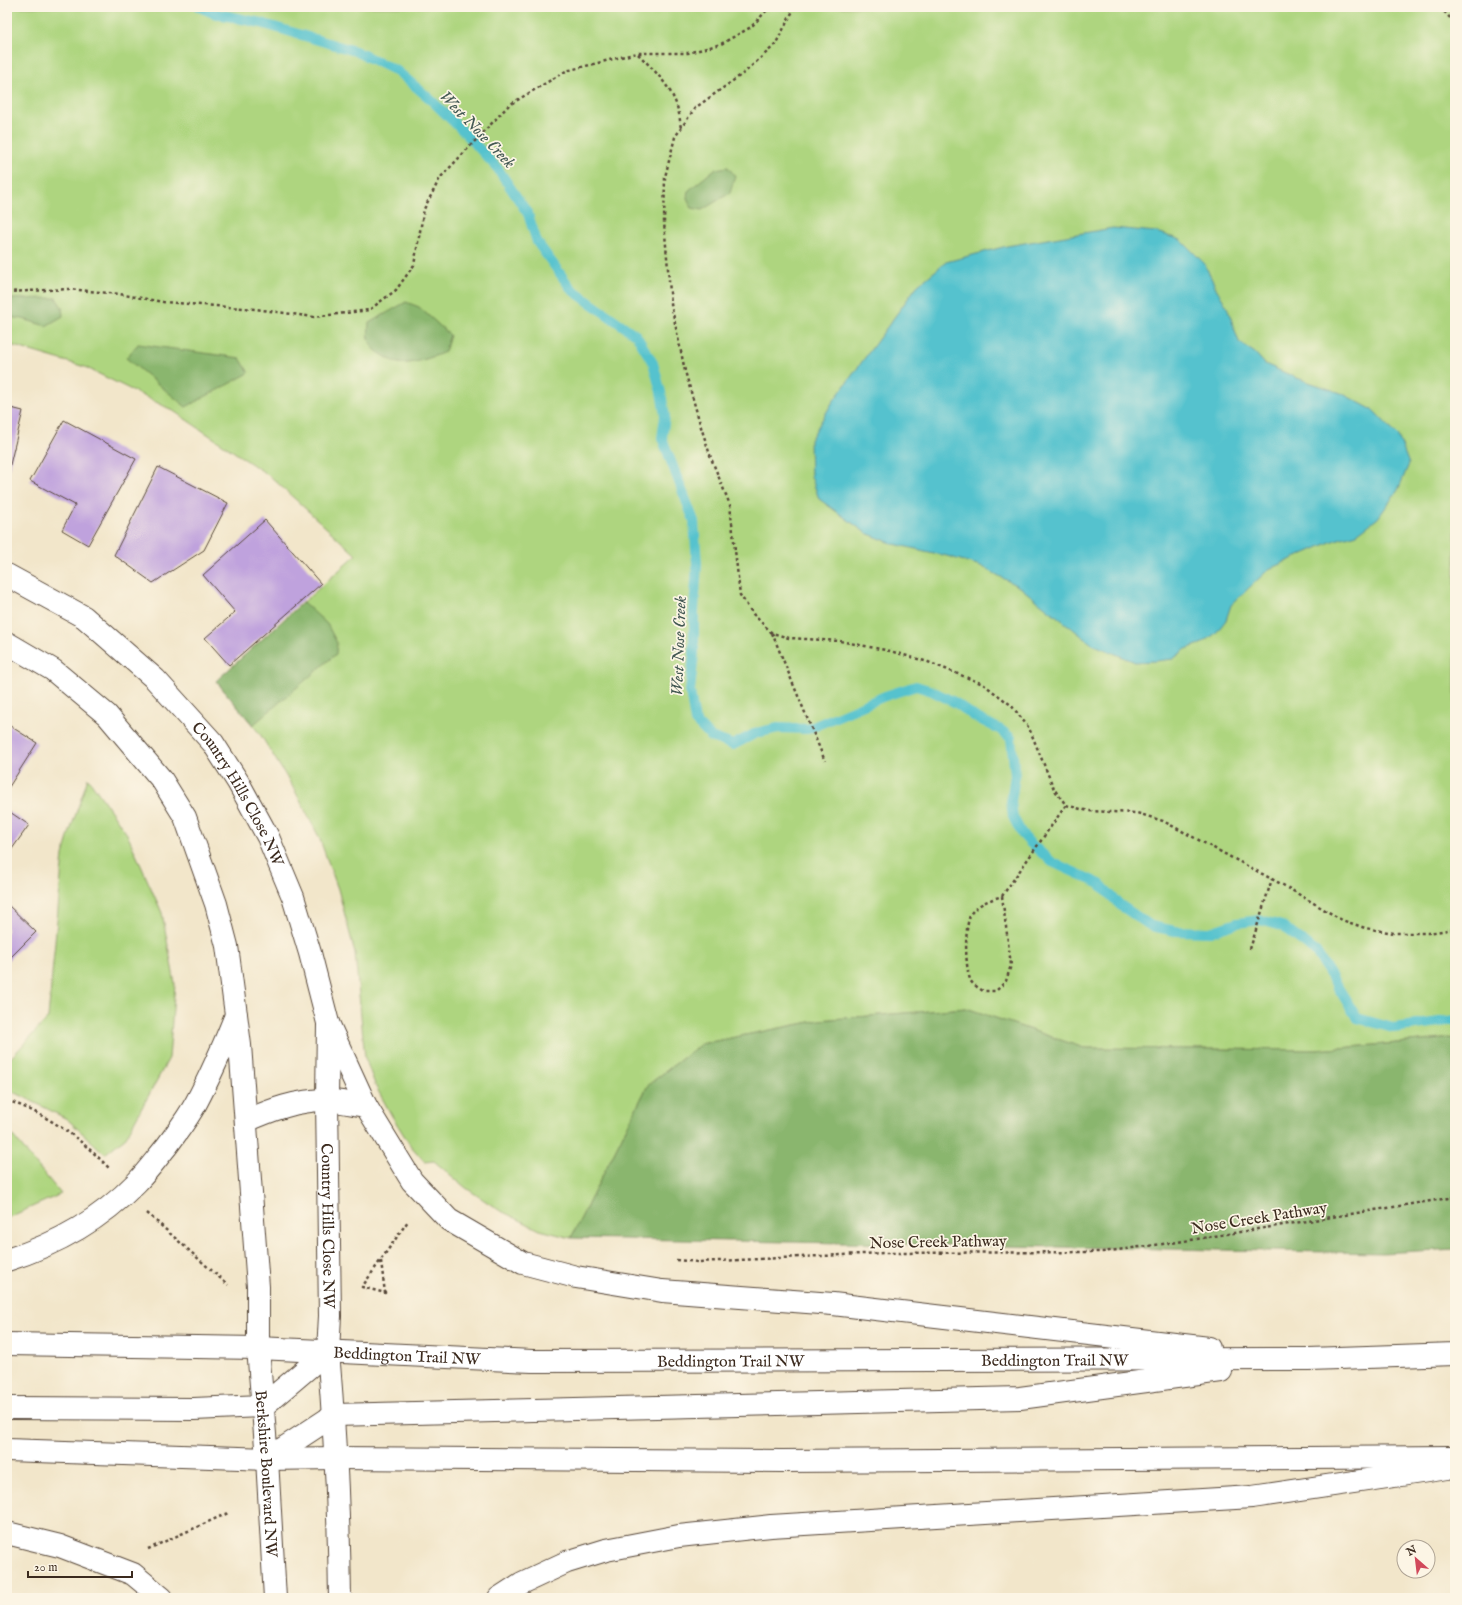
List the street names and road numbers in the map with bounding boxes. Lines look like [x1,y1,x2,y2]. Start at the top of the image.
street label: Country Hills Close NW [187,718,287,870]
street label: Country Hills Close NW [316,1143,338,1309]
street label: Nose Creek Pathway [1190,1198,1329,1240]
street label: Nose Creek Pathway [869,1232,1007,1254]
street label: Beddington Trail NW [333,1344,481,1371]
street label: Beddington Trail NW [981,1351,1129,1372]
street label: Beddington Trail NW [657,1352,805,1373]
street label: Berkshire Boulevard NW [249,1389,281,1559]

